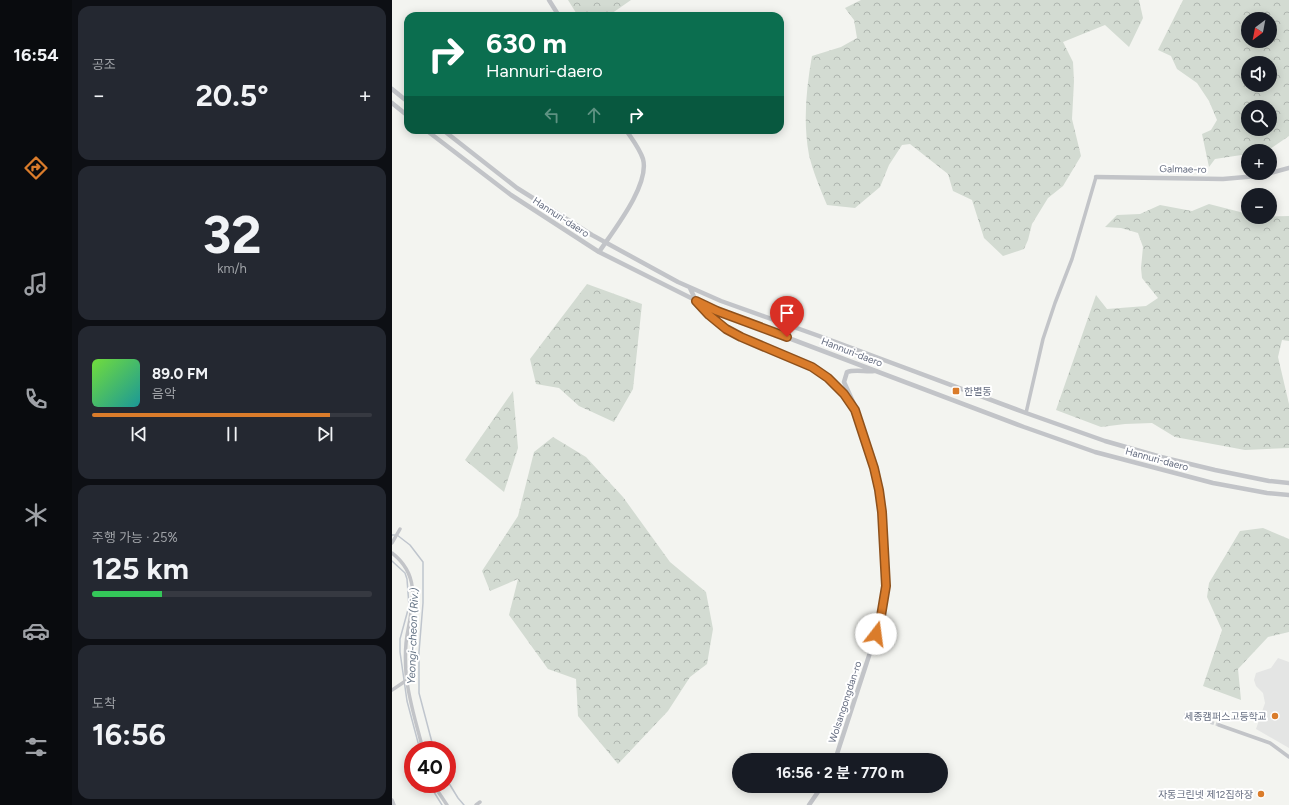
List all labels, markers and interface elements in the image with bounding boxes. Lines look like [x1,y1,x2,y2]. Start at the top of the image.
north arrow [1241,12,1277,48]
map controls [1241,12,1277,224]
text: 630 m [486,26,567,60]
icon: right [420,28,472,80]
text: 16:54 [13,44,59,66]
button: sound [1241,56,1277,92]
text: 공조 [92,57,116,72]
text: Hannuri-daero [486,60,603,82]
text: 20.5° [195,77,269,114]
text: − [92,82,106,109]
text: + [358,82,372,109]
button: search [1241,100,1277,136]
icon: left [541,104,563,126]
icon: ahead [583,104,605,126]
icon: right [625,104,647,126]
button: + [1241,144,1277,180]
icon: directions [22,154,50,182]
street label: Galmae-ro [1159,162,1207,176]
button: − [1241,188,1277,224]
street label: Hannuri-daero [530,194,592,240]
text: 32 [202,204,262,266]
text: km/h [217,261,247,276]
icon: music [22,270,50,298]
pin [770,296,804,337]
icon: arrive [776,302,798,324]
street label: Hannuri-daero [819,334,885,370]
text: 89.0 FM [152,365,208,383]
icon: phone [22,385,50,413]
place label: 한별동 [964,385,992,398]
text: 음악 [152,386,176,401]
marker: 한별동 [951,386,961,396]
icon: previous [128,423,150,445]
icon: pause [221,423,243,445]
icon: next [314,423,336,445]
street label: Hannuri-daero [1124,444,1190,474]
icon: climate [22,501,50,529]
text: 주행 가능 · 25% [92,530,178,545]
text: 125 km [92,550,189,587]
water label: Yeongi-cheon (Riv.) [405,587,421,685]
position arrow [855,613,897,655]
icon: car [22,617,50,645]
street label: Wolsangongdan-ro [826,659,864,745]
text: 도착 [92,696,116,711]
place label: 세종캠퍼스고등학교 [1184,710,1267,723]
marker: 세종캠퍼스고등학교 [1270,711,1280,721]
text: 16:56 [92,716,166,753]
icon: filters [22,733,50,761]
speed limit sign: 40 [404,741,456,793]
text: 16:56 · 2 분 · 770 m [776,764,904,782]
place label: 자동크린넷 제12집하장 [1158,788,1253,801]
marker: 자동크린넷 제12집하장 [1256,789,1266,799]

